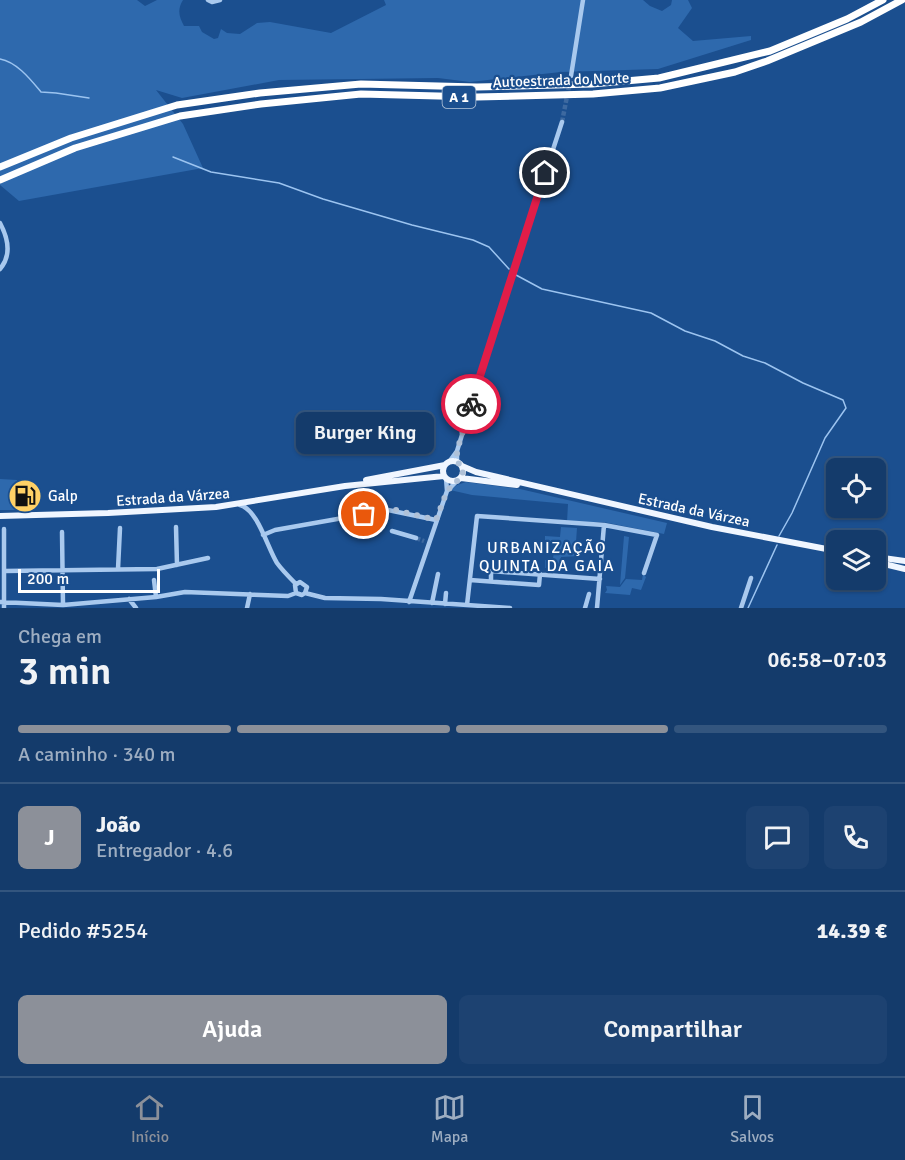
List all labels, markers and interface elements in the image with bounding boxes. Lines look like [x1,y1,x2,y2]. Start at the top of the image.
street label: Autoestrada do Norte [492,69,630,91]
road number: A 1 [442,86,476,108]
pin [519,147,570,198]
icon: home [528,156,561,189]
courier [441,374,501,434]
icon: bike [455,388,488,421]
callout: Burger King [295,412,433,454]
text: Burger King [314,420,416,445]
map controls [826,458,886,590]
button: locate [826,458,886,518]
fuel station icon: Galp [7,478,43,514]
street label: Estrada da Várzea [116,484,230,510]
place label: Galp [48,487,78,505]
pin [338,488,389,539]
street label: Estrada da Várzea [636,489,752,531]
icon: bag [347,497,380,530]
button: layers [826,530,886,590]
district label: URBANIZAÇÃO QUINTA DA GAIA [479,538,615,576]
scale bar [18,566,160,594]
text: 200 m [27,569,69,589]
text: Chega em [18,624,102,649]
text: 06:58–07:03 [768,646,887,673]
text: 3 min [18,647,111,695]
text: A caminho · 340 m [18,742,175,767]
button: chat [746,806,809,869]
button: phone [824,806,887,869]
text: João [96,811,141,838]
text: J [44,824,55,851]
text: Entregador · 4.6 [96,838,233,863]
text: Pedido #5254 [18,917,148,944]
text: 14.39 € [816,917,887,944]
button: Ajuda [18,995,447,1064]
button: Compartilhar [459,995,887,1064]
tab: Início [131,1091,169,1147]
tab: Mapa [431,1091,468,1147]
tab: Salvos [730,1091,774,1147]

